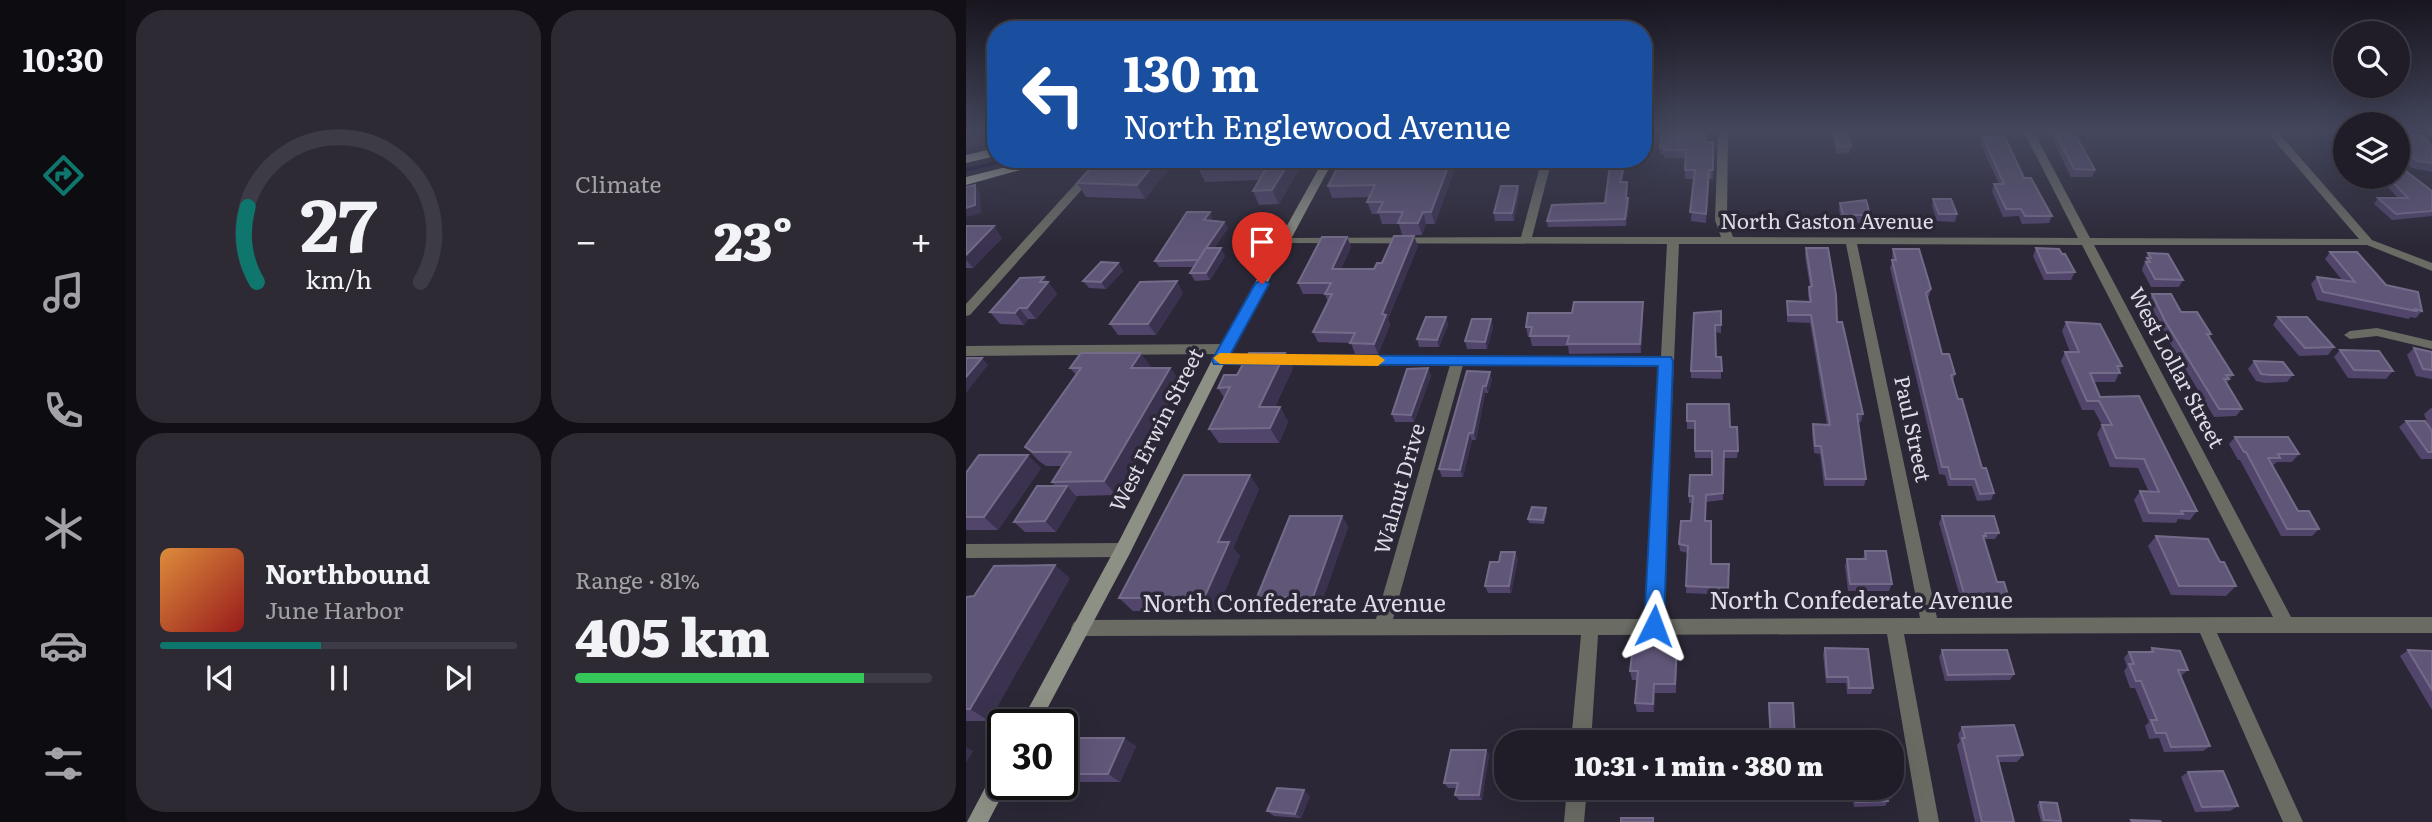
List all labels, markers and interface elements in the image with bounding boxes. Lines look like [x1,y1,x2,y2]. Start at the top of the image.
map controls [2333,21,2410,189]
button: search [2333,21,2410,98]
text: 10:30 [23,34,103,82]
text: 130 m [1123,34,1259,107]
icon: left [1008,49,1099,140]
text: North Englewood Avenue [1123,101,1511,149]
button: layers [2333,112,2410,189]
icon: directions [39,151,88,200]
text: Climate [575,166,661,200]
text: 27 [300,167,378,275]
text: 23° [714,200,793,277]
street label: North Gaston Avenue [1720,204,1934,235]
text: − [575,210,597,267]
text: + [910,210,932,267]
pin [1232,212,1292,284]
icon: arrive [1243,223,1281,261]
text: km/h [305,260,372,297]
icon: music [39,268,88,317]
street label: West Lollar Street [2123,281,2234,453]
street label: West Erwin Street [1100,341,1210,516]
street label: Paul Street [1888,372,1941,485]
icon: phone [39,386,88,435]
street label: Walnut Drive [1364,419,1431,557]
icon: climate [39,504,88,553]
text: Northbound [265,553,430,592]
text: Range · 81% [575,562,700,596]
street label: North Confederate Avenue [1709,581,2013,616]
street label: North Confederate Avenue [1142,584,1446,619]
position arrow [1617,589,1691,663]
text: June Harbor [265,592,403,626]
text: 405 km [575,596,770,673]
icon: car [39,621,88,670]
icon: previous [201,659,239,697]
icon: pause [320,659,358,697]
icon: next [439,659,477,697]
speed limit sign: 30 [987,709,1078,800]
icon: filters [39,739,88,788]
text: 10:31 · 1 min · 380 m [1575,745,1823,784]

